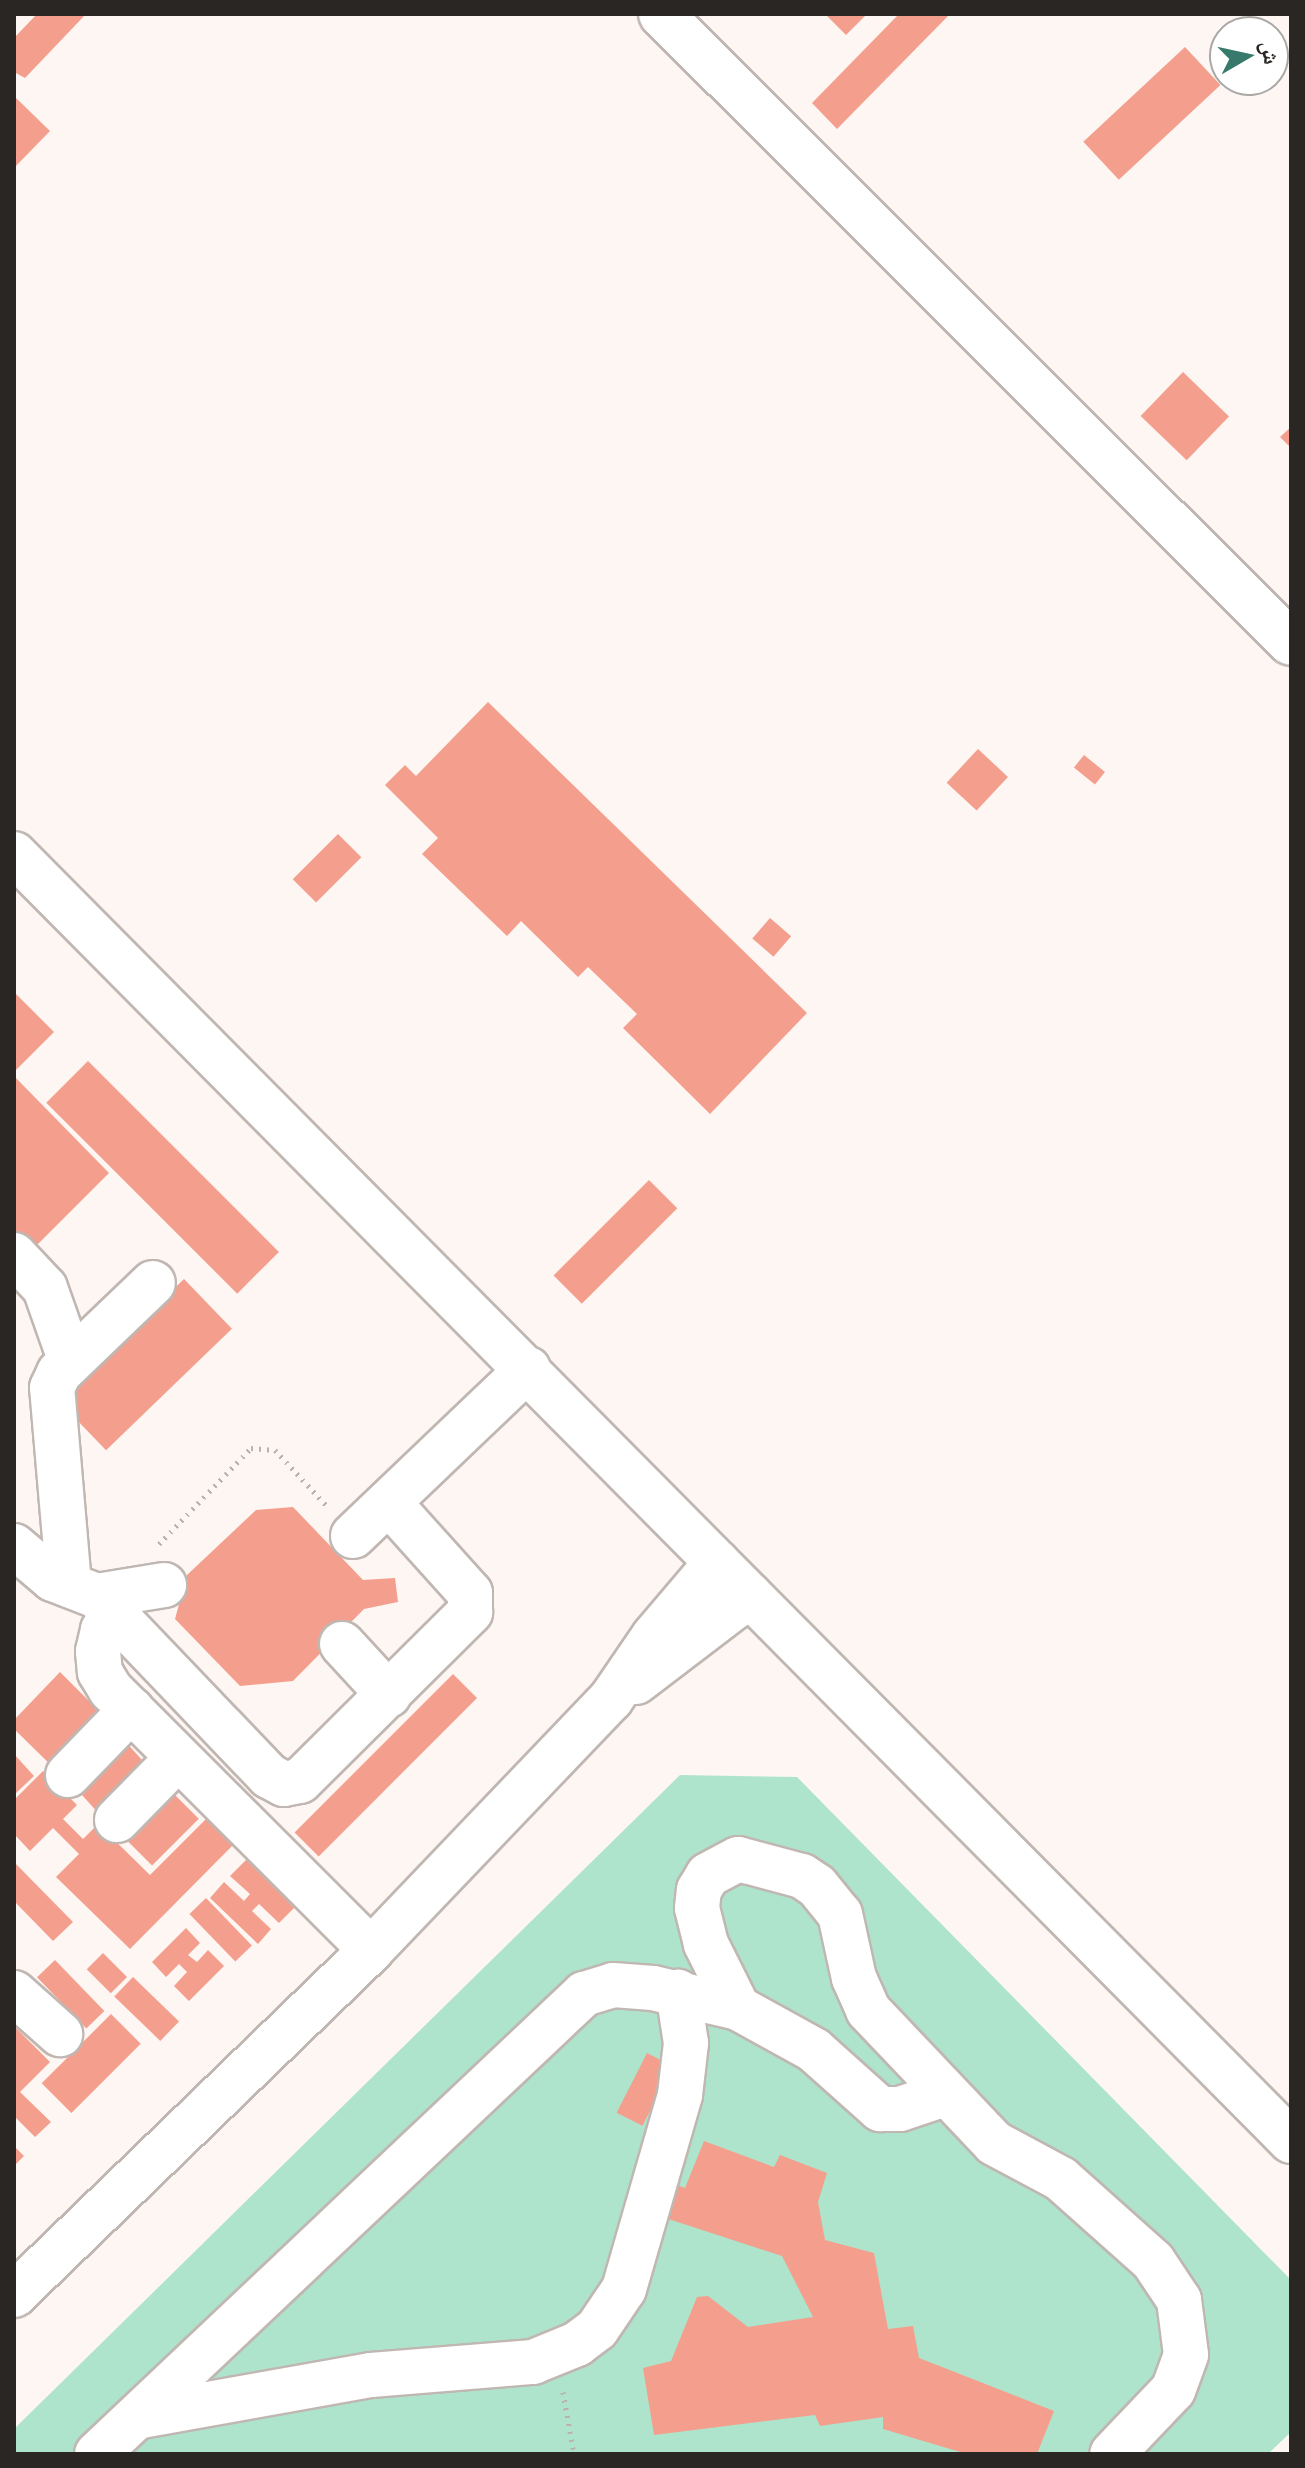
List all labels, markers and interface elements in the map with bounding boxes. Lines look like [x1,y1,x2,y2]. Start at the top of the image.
north arrow [1209,16,1289,96]
text: ش [1255,39,1287,66]

